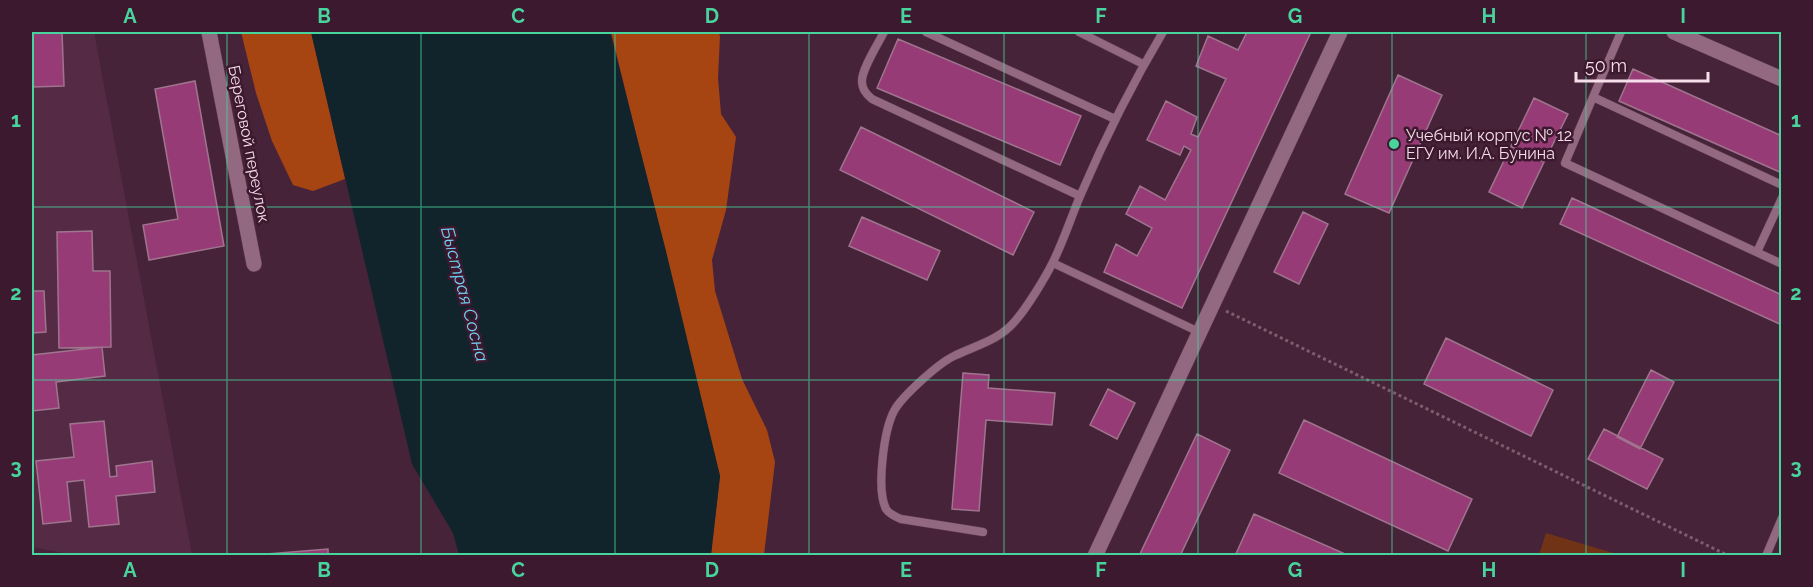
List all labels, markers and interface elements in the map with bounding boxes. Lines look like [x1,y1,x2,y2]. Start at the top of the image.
text: A [123,4,137,28]
text: B [317,4,331,28]
text: C [511,4,525,28]
text: D [705,4,719,28]
text: E [900,4,912,28]
text: F [1095,4,1107,28]
text: G [1288,4,1302,28]
text: H [1482,4,1496,28]
text: I [1680,4,1686,28]
scale bar [1576,45,1708,83]
text: 50 m [1585,55,1627,76]
street label: Береговой переулок [224,64,274,224]
text: 1 [11,108,21,132]
text: 1 [1791,108,1801,132]
place label: Учебный корпус № 12 ЕГУ им. И.А. Бунина [1406,126,1572,163]
marker: Учебный корпус № 12 ЕГУ им. И.А. Бунина [1387,137,1401,151]
water label: Быстрая Сосна [437,224,493,364]
text: 2 [10,281,22,305]
text: 2 [1790,281,1802,305]
text: 3 [10,455,22,479]
text: 3 [1790,455,1802,479]
text: A [123,558,137,582]
text: B [317,558,331,582]
text: C [511,558,525,582]
text: D [705,558,719,582]
text: E [900,558,912,582]
text: F [1095,558,1107,582]
text: G [1288,558,1302,582]
text: H [1482,558,1496,582]
text: I [1680,558,1686,582]

